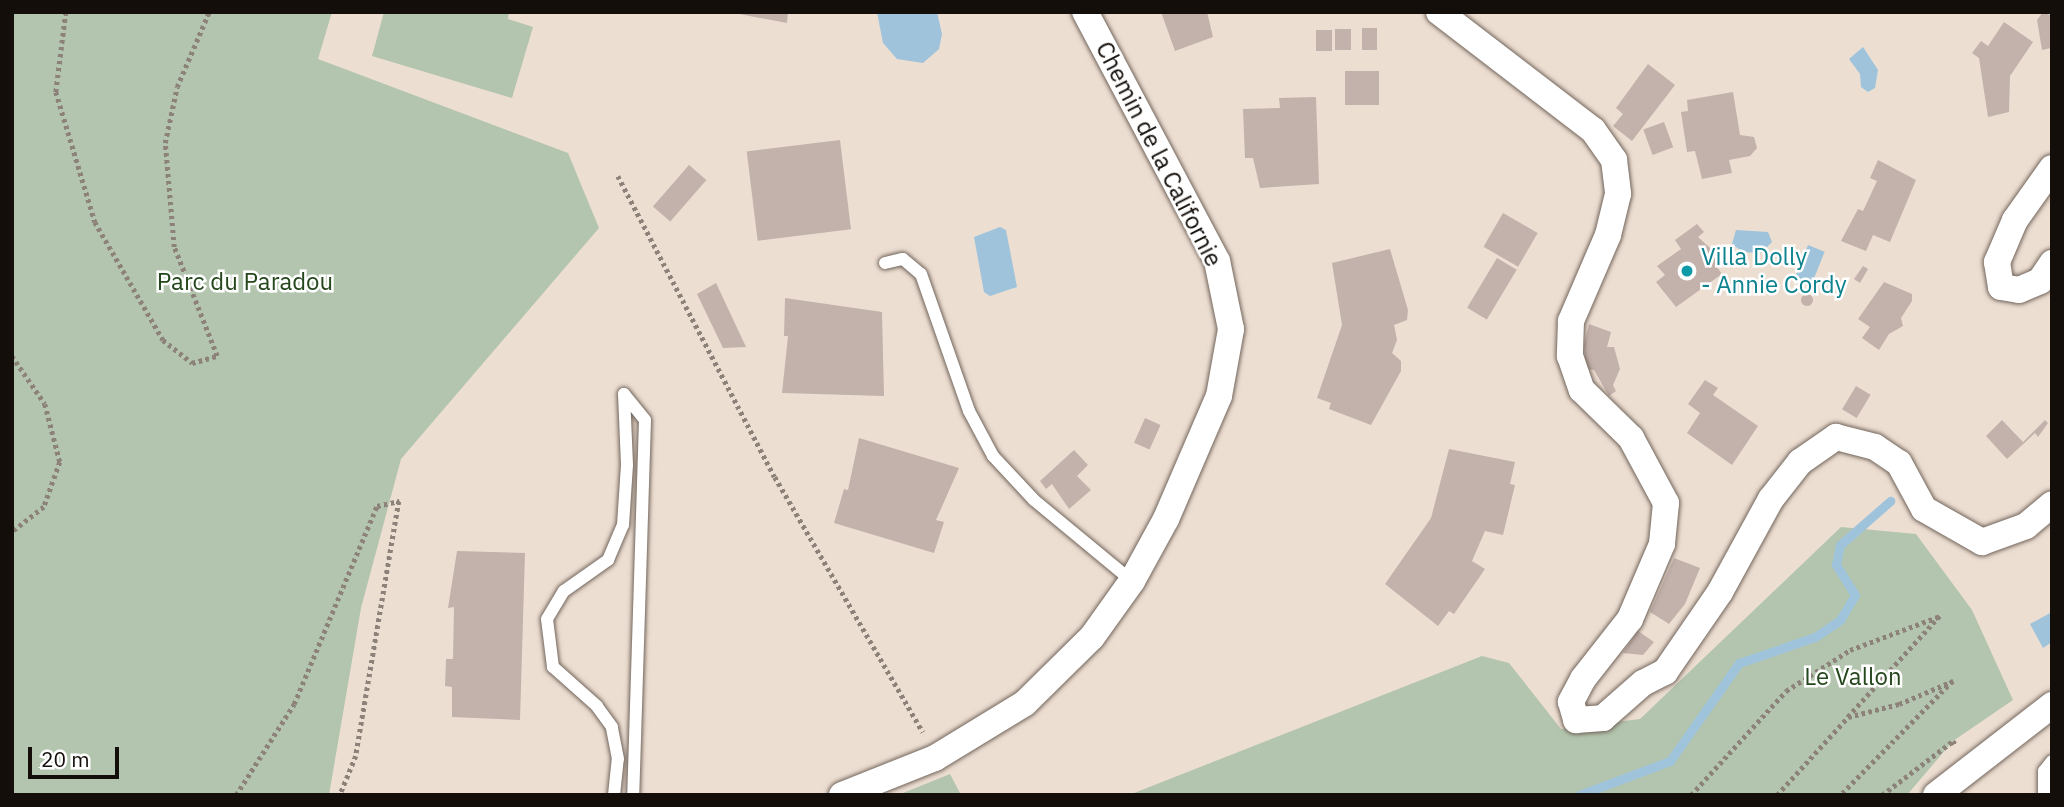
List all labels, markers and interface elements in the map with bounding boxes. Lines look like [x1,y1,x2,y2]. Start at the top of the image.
street label: Chemin de la Californie [1090,37,1228,271]
place label: Villa Dolly - Annie Cordy [1701,243,1847,299]
marker: Villa Dolly - Annie Cordy [1679,263,1695,279]
park label: Parc du Paradou [157,268,333,296]
park label: Le Vallon [1804,663,1902,691]
scale bar [32,734,122,778]
text: 20 m [41,745,90,773]

